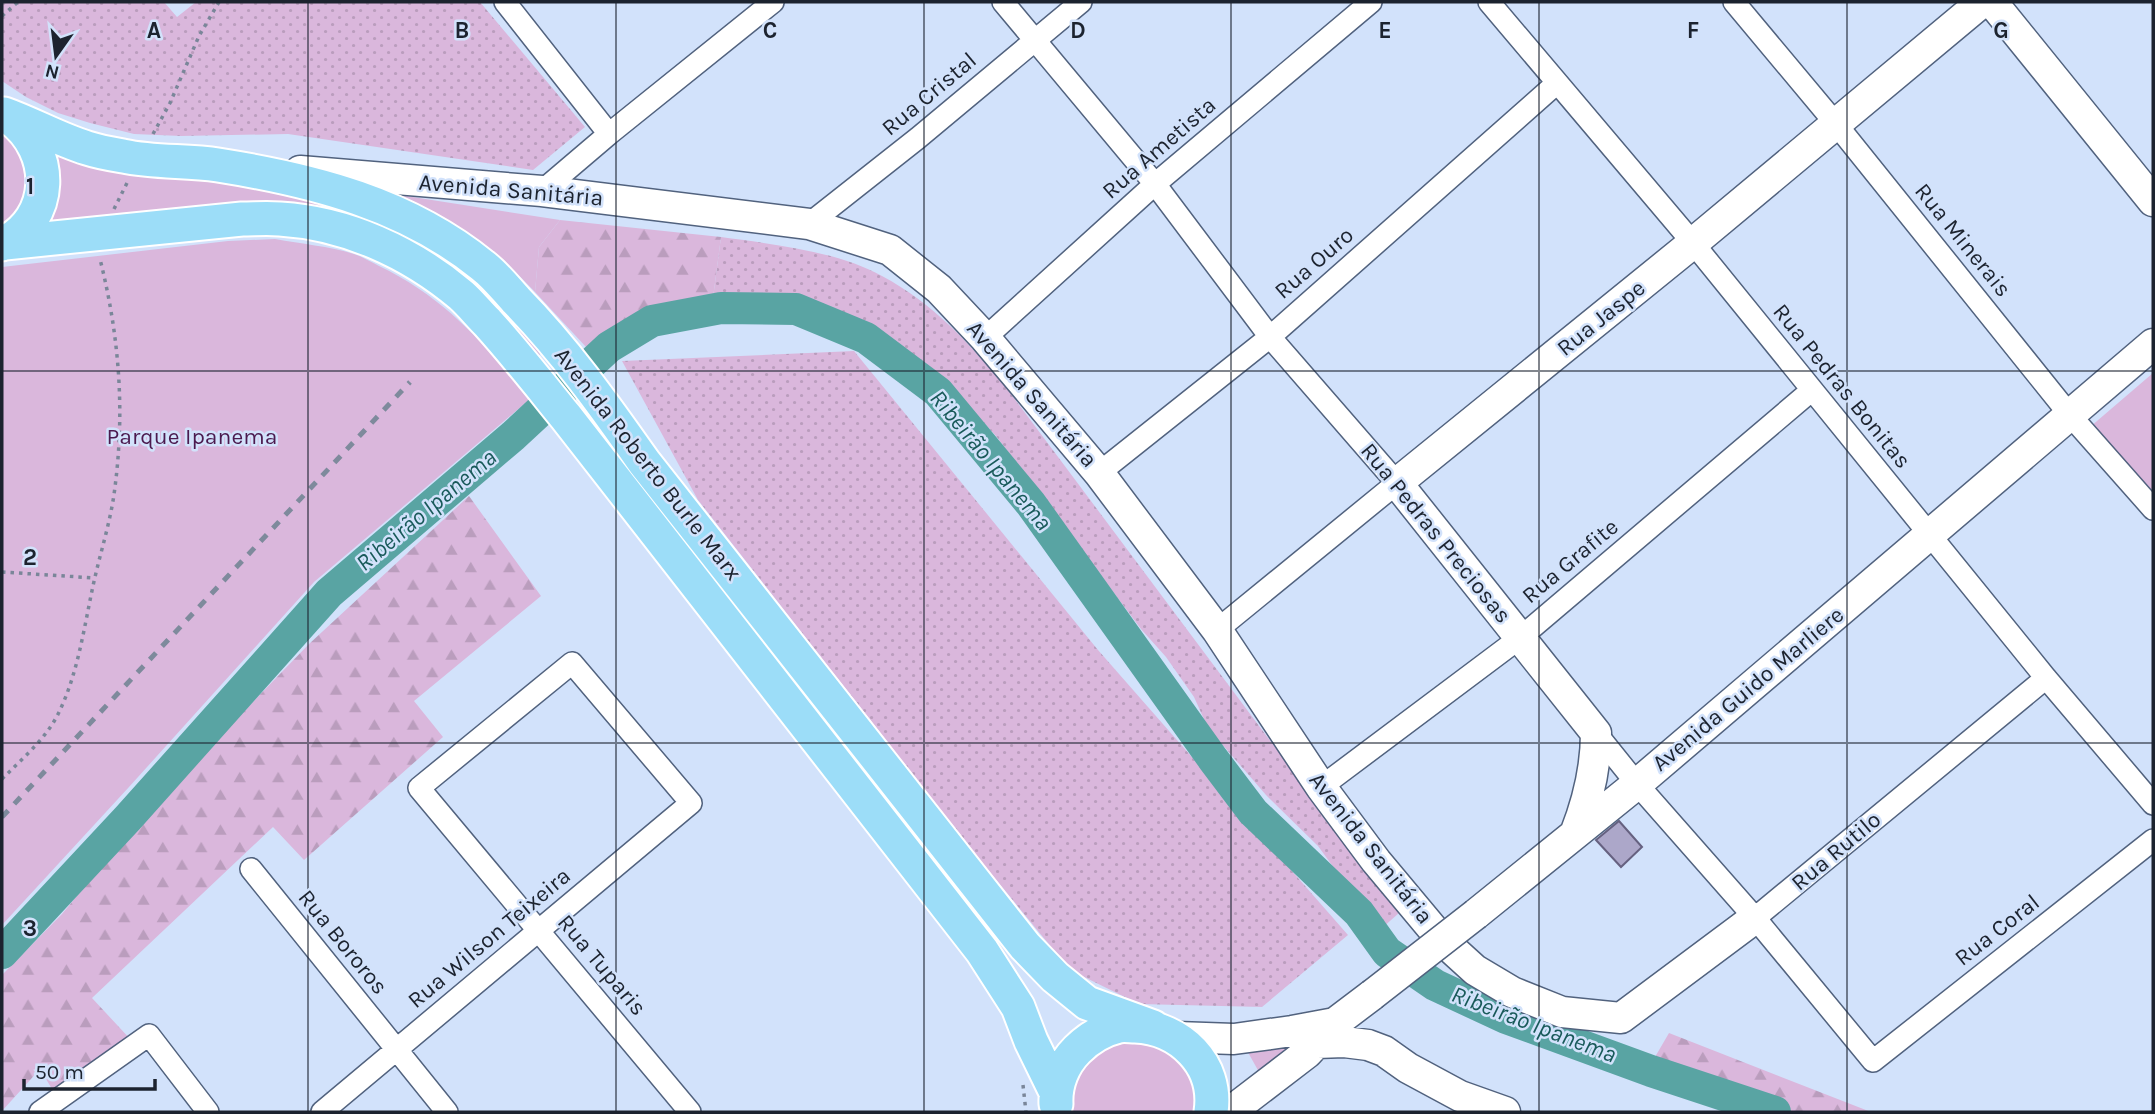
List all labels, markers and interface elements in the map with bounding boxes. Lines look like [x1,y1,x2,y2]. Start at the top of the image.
text: A [147,17,161,44]
text: B [455,17,469,44]
text: C [763,17,777,44]
text: D [1070,17,1086,44]
text: E [1378,17,1392,44]
text: F [1687,17,1699,44]
text: G [1993,17,2009,44]
north arrow [21,21,91,91]
street label: Rua Cristal [876,47,982,141]
text: N [43,59,61,84]
street label: Rua Ametista [1097,91,1221,205]
street label: Avenida Sanitária [418,168,604,212]
text: 1 [26,173,34,200]
street label: Rua Minerais [1909,178,2017,302]
street label: Rua Ouro [1269,221,1359,305]
street label: Rua Jaspe [1552,274,1650,362]
street label: Rua Pedras Bonitas [1767,298,1917,474]
street label: Avenida Sanitária [961,315,1103,473]
street label: Avenida Roberto Burle Marx [549,342,747,586]
water label: Ribeirão Ipanema [924,384,1058,536]
park label: Parque Ipanema [107,423,277,450]
street label: Rua Pedras Preciosas [1355,438,1517,628]
water label: Ribeirão Ipanema [350,443,502,577]
street label: Rua Grafite [1516,513,1624,609]
text: 2 [23,544,37,571]
street label: Avenida Guido Marliere [1647,601,1849,777]
street label: Avenida Sanitária [1303,767,1439,929]
street label: Rua Rutilo [1786,806,1886,896]
street label: Rua Wilson Teixeira [402,862,576,1014]
street label: Rua Bororos [293,884,393,1000]
street label: Rua Coral [1949,889,2045,971]
street label: Rua Tuparis [552,909,652,1021]
text: 3 [23,915,37,942]
water label: Ribeirão Ipanema [1447,980,1621,1068]
scale bar [24,1048,156,1092]
text: 50 m [35,1060,84,1084]

